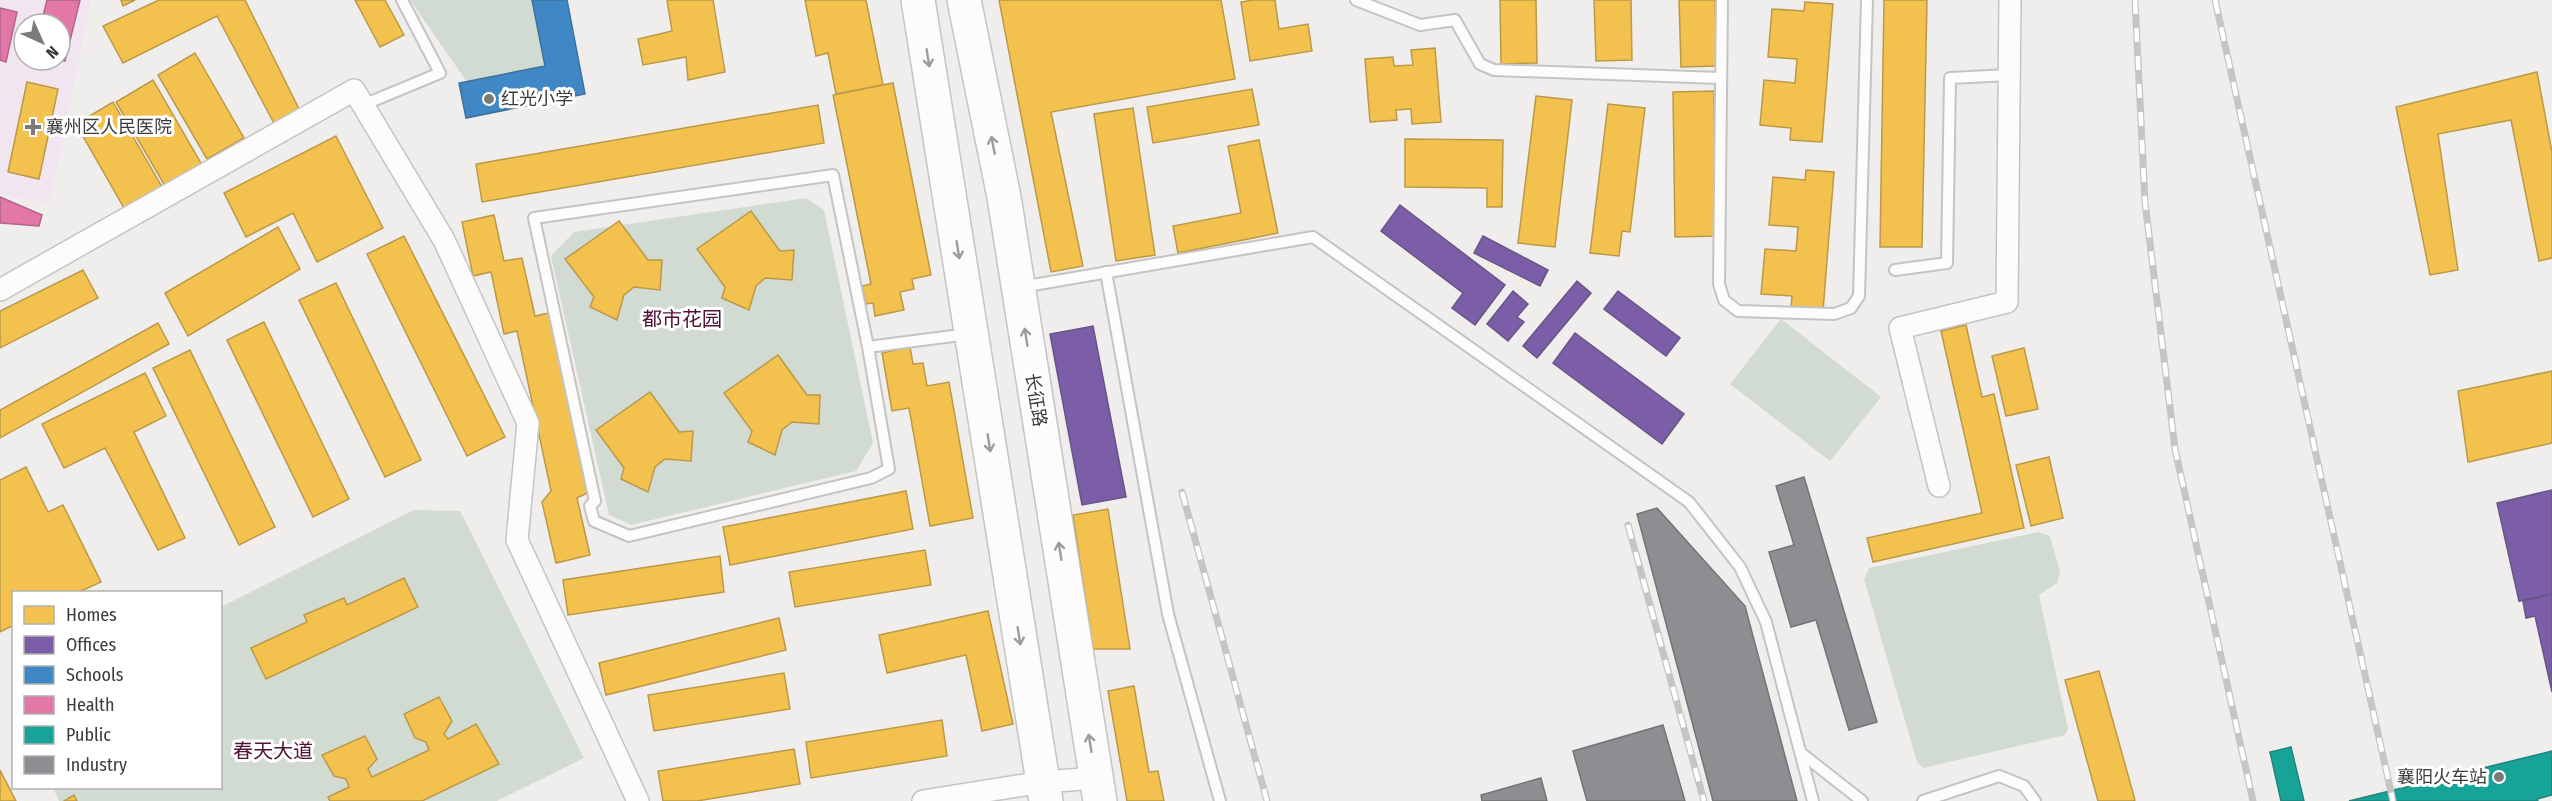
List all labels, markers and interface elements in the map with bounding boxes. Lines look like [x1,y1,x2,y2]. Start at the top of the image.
north arrow [12,12,72,72]
text: N [42,42,62,62]
one-way arrow [922,47,933,67]
place label: 红光小学 [501,88,573,110]
marker: 红光小学 [482,92,496,106]
place label: 襄州区人民医院 [46,116,172,138]
marker: 襄州区人民医院 [24,118,42,136]
one-way arrow [987,136,999,155]
one-way arrow [953,240,964,260]
district label: 都市花园 [642,307,722,331]
one-way arrow [1020,328,1031,348]
street label: 长征路 [1021,372,1051,428]
one-way arrow [983,433,994,452]
one-way arrow [1054,541,1065,561]
legend [12,591,222,789]
text: Homes [66,604,117,626]
one-way arrow [1014,625,1025,645]
text: Offices [66,634,116,656]
text: Schools [66,664,124,686]
text: Health [66,694,114,716]
text: Public [66,724,111,746]
one-way arrow [1085,734,1096,754]
district label: 春天大道 [233,739,313,763]
text: Industry [66,754,127,776]
place label: 襄阳火车站 [2397,766,2487,788]
marker: 襄阳火车站 [2492,770,2506,784]

